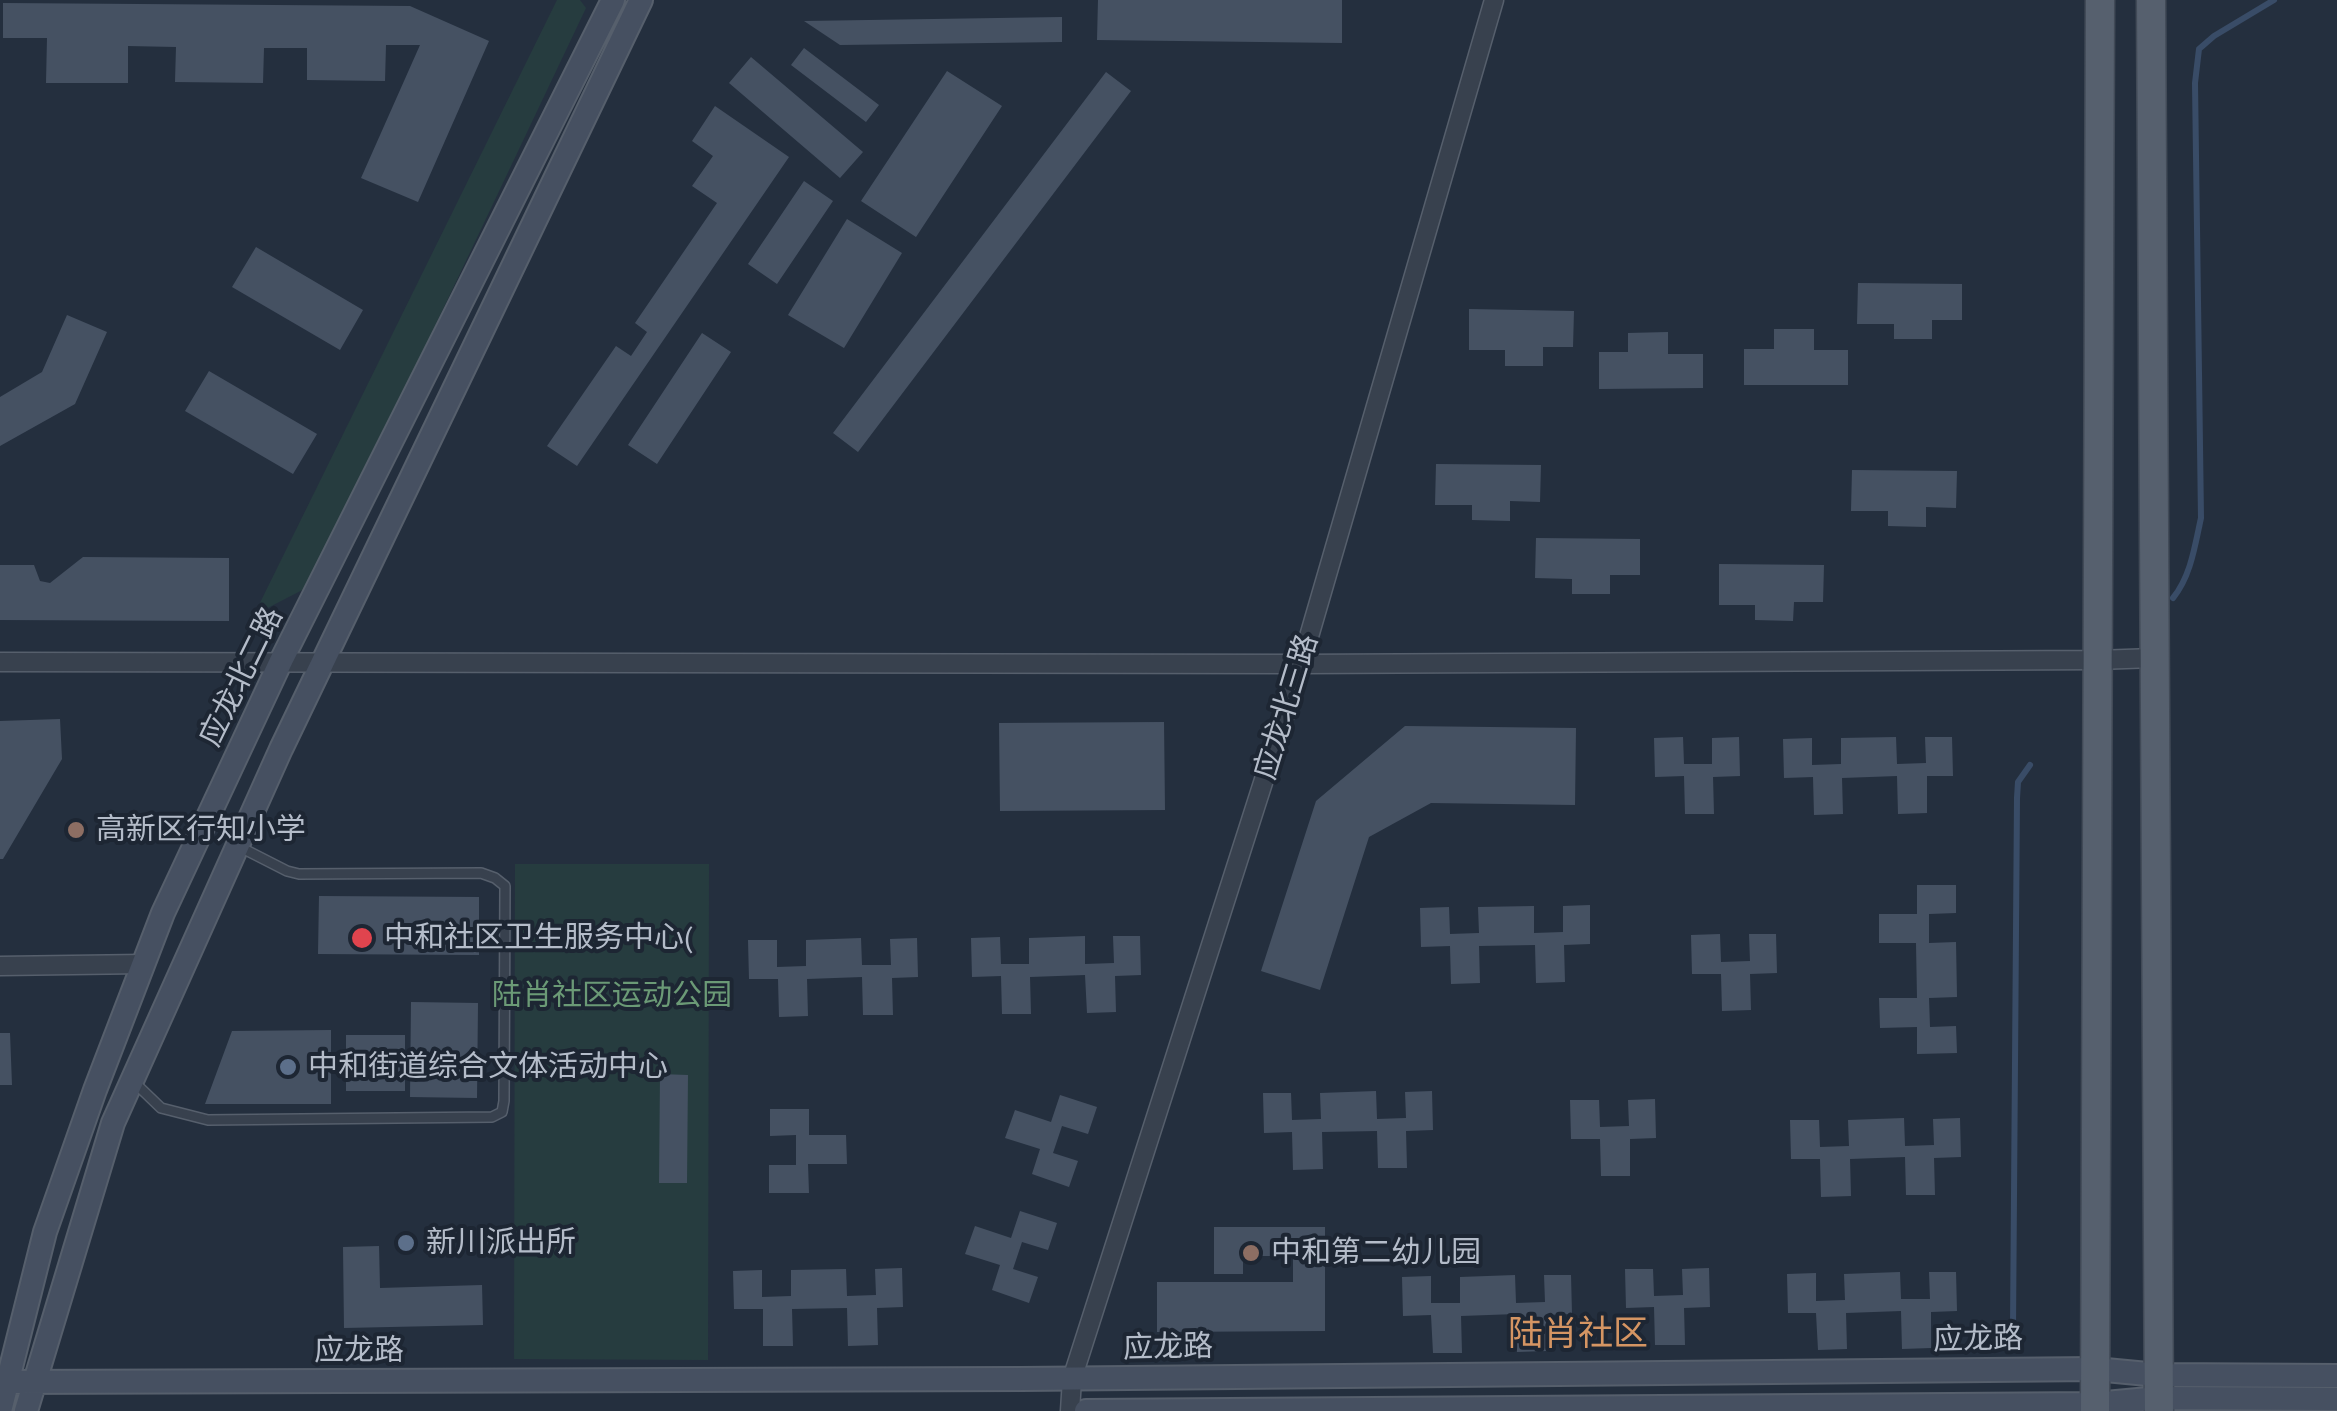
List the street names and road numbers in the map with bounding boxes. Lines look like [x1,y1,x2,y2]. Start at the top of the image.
street label: 应龙北二路 [193,602,291,752]
street label: 应龙北三路 [1248,630,1326,784]
street label: 应龙路 [1933,1321,2023,1359]
street label: 应龙路 [1123,1329,1213,1367]
street label: 应龙路 [314,1333,404,1369]

